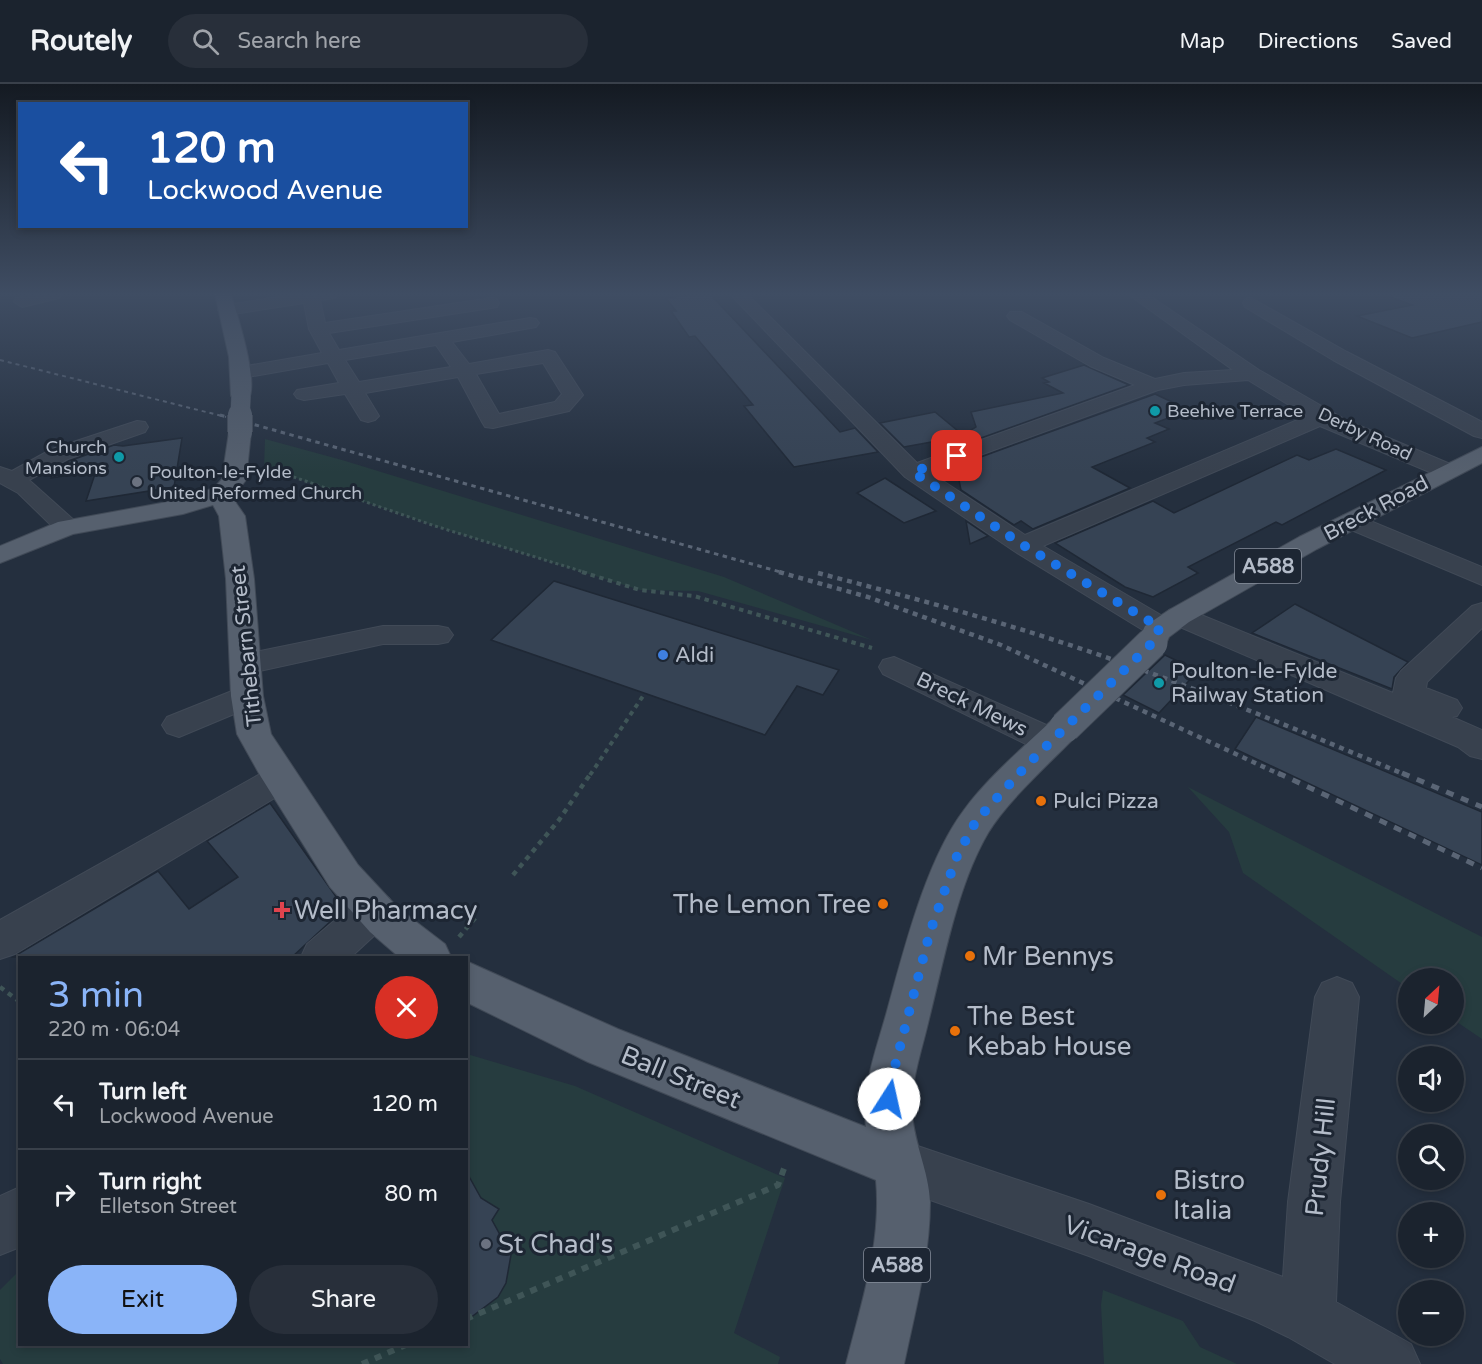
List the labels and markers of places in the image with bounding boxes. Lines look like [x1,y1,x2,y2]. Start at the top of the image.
place label: Beehive Terrace [1167,400,1303,422]
marker: Beehive Terrace [1148,404,1162,418]
pin [931,430,982,481]
place label: Church Mansions [25,436,107,479]
marker: Church Mansions [112,450,126,464]
place label: Poulton-le-Fylde United Reformed Church [149,461,362,504]
marker: Poulton-le-Fylde United Reformed Church [130,475,144,489]
place label: Aldi [675,643,714,668]
marker: Aldi [656,648,670,662]
place label: Poulton-le-Fylde Railway Station [1171,659,1337,708]
marker: Poulton-le-Fylde Railway Station [1152,676,1166,690]
place label: Pulci Pizza [1053,789,1159,814]
marker: Pulci Pizza [1034,794,1048,808]
place label: The Lemon Tree [673,889,871,920]
place label: Well Pharmacy [294,895,478,926]
marker: The Lemon Tree [876,897,890,911]
marker: Well Pharmacy [275,903,289,917]
place label: Mr Bennys [982,941,1114,972]
marker: Mr Bennys [963,949,977,963]
place label: The Best Kebab House [967,1001,1131,1062]
marker: The Best Kebab House [948,1024,962,1038]
place label: Bistro Italia [1173,1165,1245,1226]
marker: Bistro Italia [1154,1188,1168,1202]
place label: St Chad's [498,1229,613,1260]
marker: St Chad's [479,1237,493,1251]

